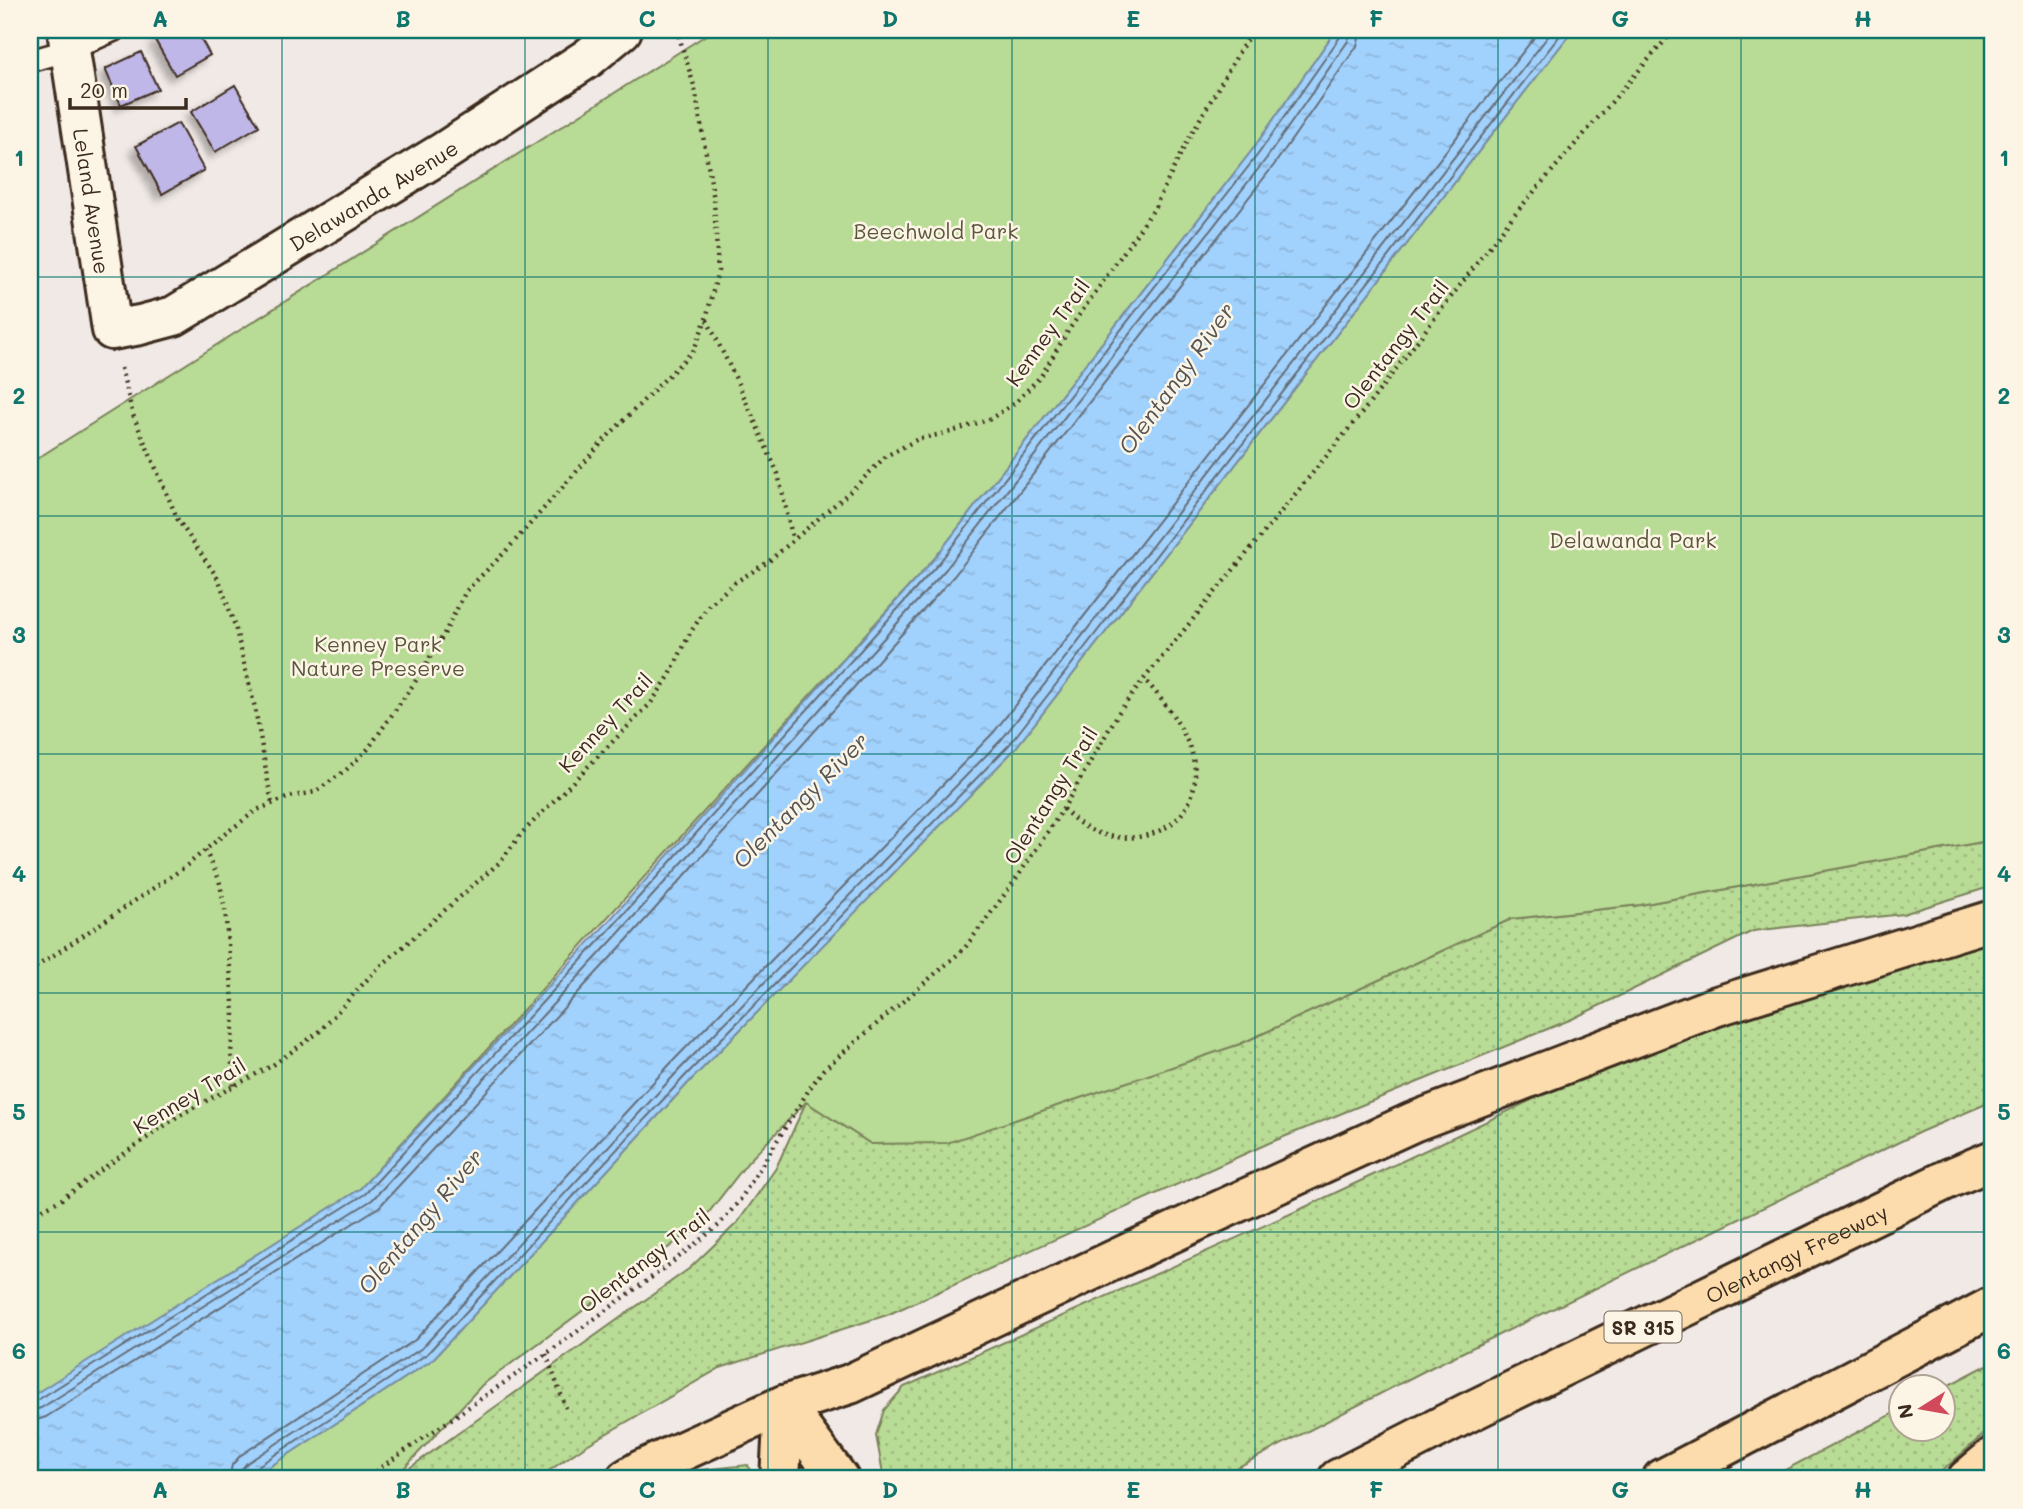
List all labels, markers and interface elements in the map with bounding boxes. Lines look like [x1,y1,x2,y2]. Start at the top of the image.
text: A [152,3,168,33]
text: B [395,3,411,33]
text: C [638,3,656,33]
text: D [882,3,898,33]
text: E [1126,3,1140,33]
text: F [1369,3,1383,33]
text: G [1611,3,1629,33]
text: H [1854,3,1872,33]
scale bar [70,66,186,110]
text: 20 m [80,76,128,103]
street label: Leland Avenue [68,126,117,276]
street label: Delawanda Avenue [284,133,462,256]
text: 1 [14,142,24,172]
text: 1 [1999,142,2009,172]
park label: Beechwold Park [854,217,1018,244]
street label: Kenney Trail [999,273,1095,391]
street label: Olentangy Trail [1336,274,1454,414]
water label: Olentangy River [1111,296,1241,460]
text: 2 [13,380,25,410]
text: 2 [1998,380,2010,410]
park label: Delawanda Park [1549,526,1717,553]
text: 3 [12,619,26,649]
text: 3 [1997,619,2011,649]
park label: Kenney Park Nature Preserve [291,630,465,681]
street label: Kenney Trail [552,666,658,778]
street label: Olentangy Trail [997,721,1103,869]
water label: Olentangy River [726,726,874,874]
text: 4 [12,858,26,888]
text: 4 [1997,858,2011,888]
street label: Kenney Trail [128,1051,250,1139]
text: 5 [12,1096,26,1126]
text: 5 [1997,1096,2011,1126]
water label: Olentangy River [350,1142,490,1300]
street label: Olentangy Freeway [1701,1197,1892,1309]
street label: Olentangy Trail [573,1202,715,1318]
road number: SR 315 [1604,1312,1682,1343]
text: 6 [12,1335,26,1365]
text: 6 [1997,1335,2011,1365]
north arrow [1886,1372,1956,1442]
text: N [1891,1402,1918,1421]
text: A [152,1474,168,1504]
text: B [395,1474,411,1504]
text: C [638,1474,656,1504]
text: D [882,1474,898,1504]
text: E [1126,1474,1140,1504]
text: F [1369,1474,1383,1504]
text: G [1611,1474,1629,1504]
text: H [1854,1474,1872,1504]

